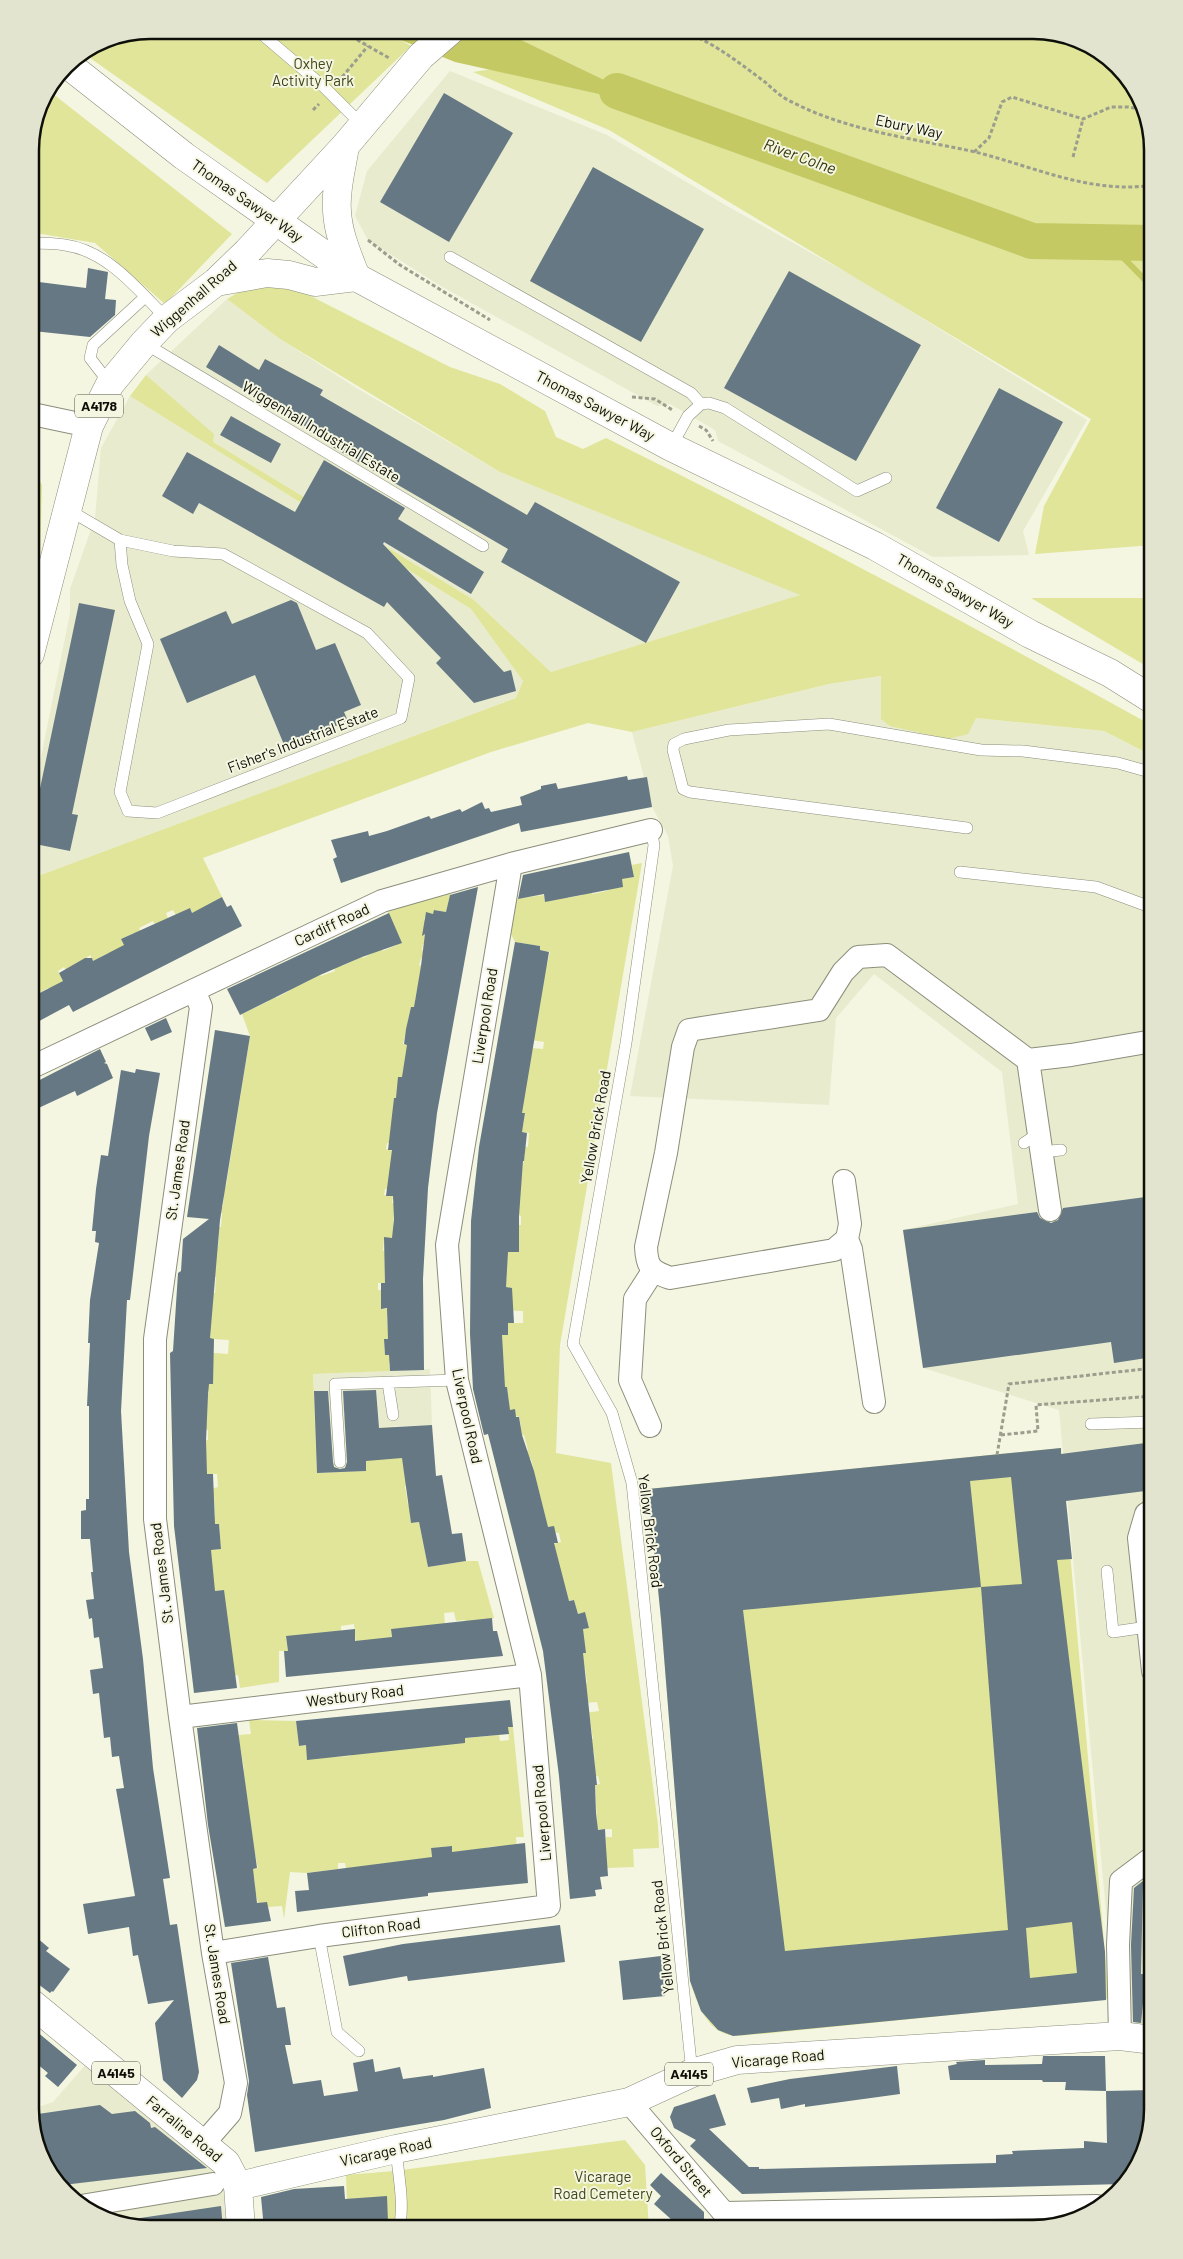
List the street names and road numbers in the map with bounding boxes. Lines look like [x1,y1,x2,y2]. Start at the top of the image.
street label: Ebury Way [874,110,944,142]
street label: Thomas Sawyer Way [188,155,307,245]
street label: Wiggenhall Road [147,256,240,340]
street label: Thomas Sawyer Way [533,366,658,444]
street label: Wiggenhall Industrial Estate [239,377,404,486]
road number: A4178 [75,394,123,418]
street label: Thomas Sawyer Way [894,549,1017,631]
street label: Fisher's Industrial Estate [225,702,381,776]
street label: Cardiff Road [291,899,372,949]
street label: Liverpool Road [468,967,500,1065]
street label: Yellow Brick Road [576,1069,614,1185]
street label: St. James Road [161,1118,193,1221]
street label: Liverpool Road [449,1367,487,1465]
street label: Yellow Brick Road [635,1473,667,1589]
street label: St. James Road [146,1522,176,1624]
street label: Westbury Road [305,1680,405,1710]
street label: Liverpool Road [528,1764,554,1862]
street label: Yellow Brick Road [647,1879,677,1995]
street label: Clifton Road [340,1913,421,1941]
street label: St. James Road [201,1922,235,2025]
street label: Vicarage Road [731,2045,825,2071]
road number: A4145 [92,2062,140,2084]
road number: A4145 [665,2062,713,2086]
street label: Farraline Road [143,2091,226,2165]
street label: Oxford Street [647,2122,717,2200]
street label: Vicarage Road [338,2133,433,2170]

